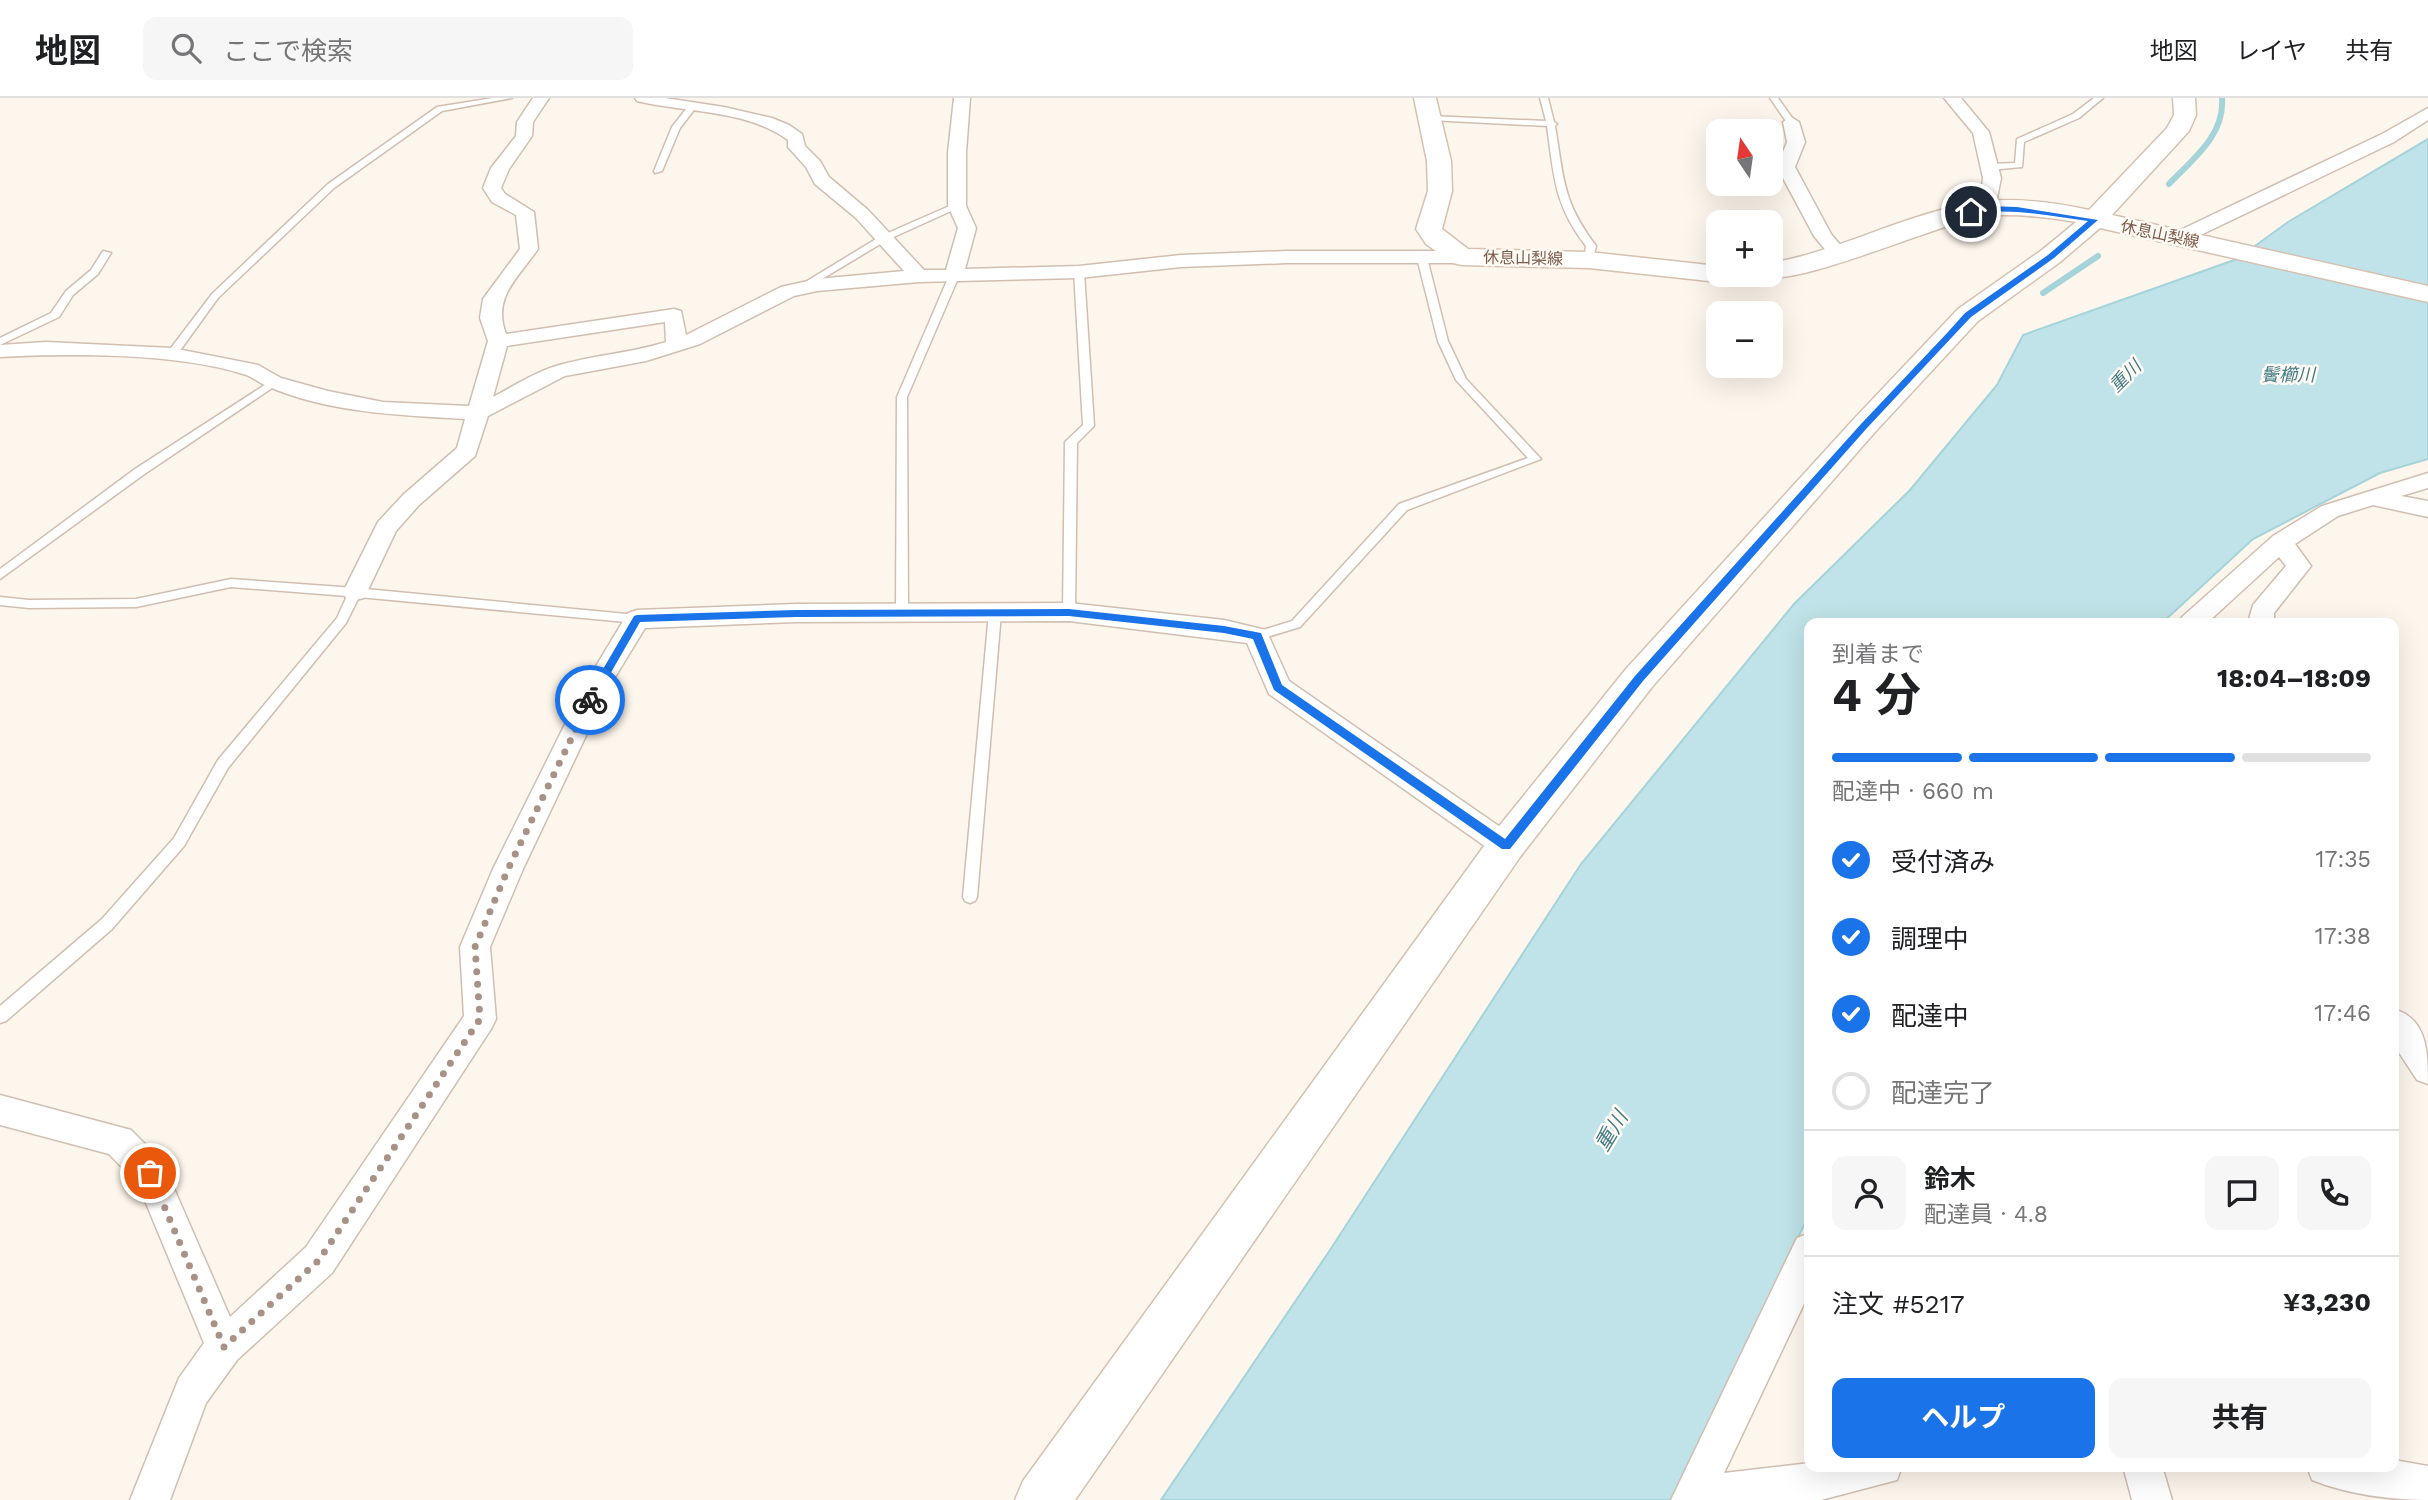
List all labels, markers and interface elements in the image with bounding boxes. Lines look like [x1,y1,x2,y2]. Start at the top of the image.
search box [143,17,633,80]
icon: search [167,29,205,67]
text: 地図 [35,31,101,70]
text: ここで検索 [223,36,353,66]
text: 地図 [2150,37,2198,65]
text: レイヤ [2236,37,2307,65]
text: 共有 [2345,37,2393,65]
north arrow [1706,119,1783,196]
map controls [1706,119,1783,378]
pin [1941,182,2001,242]
icon: home [1952,193,1990,231]
button: + [1706,210,1783,287]
street label: 休息山梨線 [2119,216,2201,252]
street label: 休息山梨線 [1483,248,1563,268]
button: − [1706,301,1783,378]
water label: 重川 [2105,354,2147,396]
water label: 鬢櫛川 [2261,364,2317,385]
text: 到着まで [1832,641,1924,668]
text: 18:04–18:09 [2217,663,2371,693]
courier [555,665,625,735]
text: 4 分 [1832,668,1921,722]
icon: bike [571,681,609,719]
text: 配達中 · 660 m [1832,778,1994,805]
icon: check [1832,841,1870,879]
text: 17:35 [2316,846,2371,873]
text: 受付済み [1891,847,1995,877]
icon: check [1832,918,1870,956]
text: 17:38 [2315,923,2371,950]
text: 調理中 [1891,924,1969,954]
icon: check [1832,995,1870,1033]
text: 17:46 [2314,1000,2371,1027]
text: 配達中 [1891,1001,1969,1031]
text: 配達完了 [1891,1078,1995,1108]
water label: 重川 [1589,1105,1634,1155]
pin [120,1143,180,1203]
icon: bag [131,1154,169,1192]
button: person [1832,1156,1906,1230]
button: chat [2205,1156,2279,1230]
button: phone [2297,1156,2371,1230]
text: 鈴木 [1924,1164,1976,1194]
text: 配達員 · 4.8 [1924,1201,2048,1228]
text: ¥3,230 [2283,1287,2371,1317]
text: 注文 #5217 [1832,1289,1965,1319]
button: ヘルプ [1832,1378,2095,1458]
button: 共有 [2109,1378,2371,1458]

